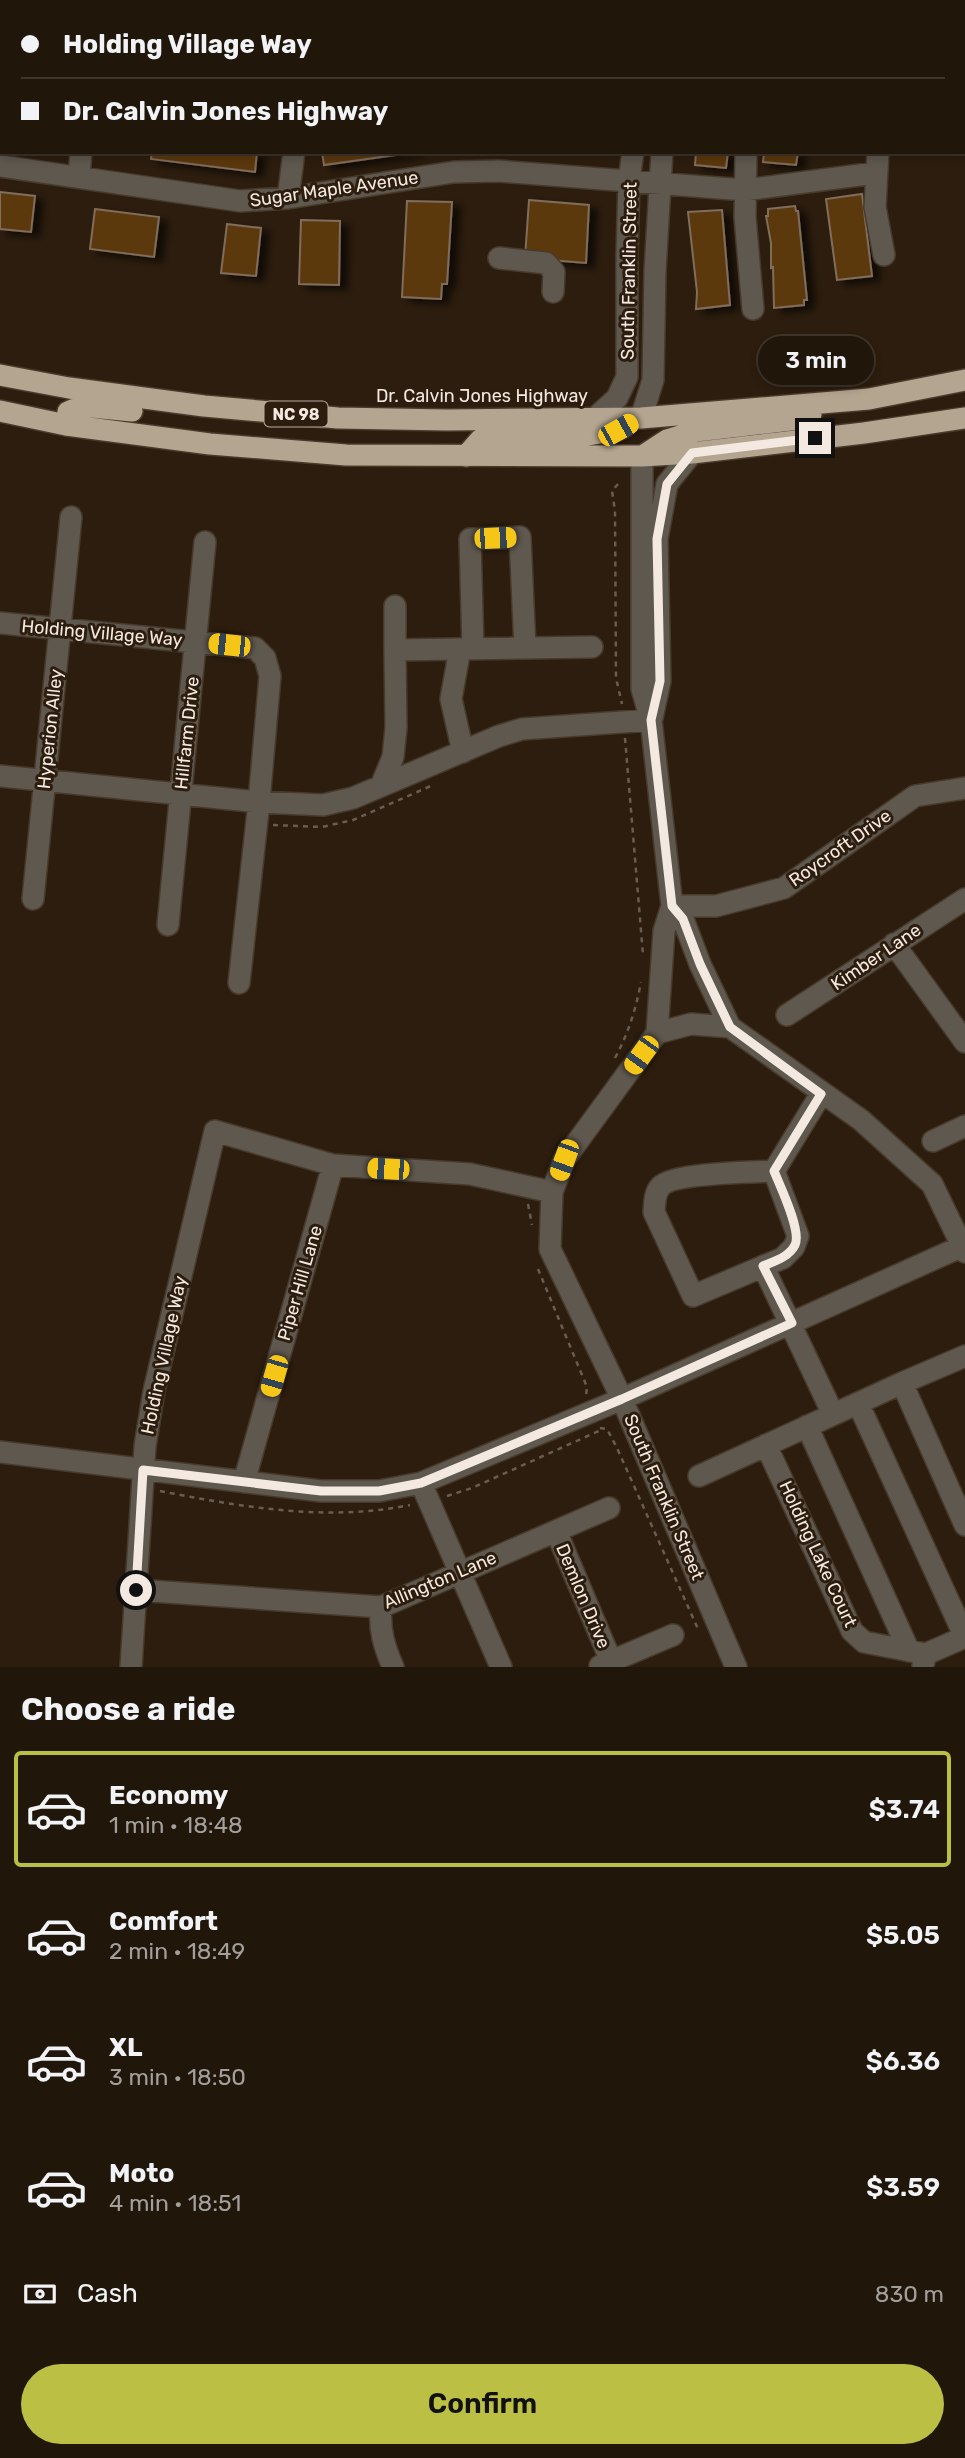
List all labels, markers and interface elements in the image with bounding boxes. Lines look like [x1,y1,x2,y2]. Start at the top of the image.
text: Holding Village Way [63,29,312,60]
text: Dr. Calvin Jones Highway [63,96,388,127]
street label: Sugar Maple Avenue [248,166,420,212]
street label: South Franklin Street [616,182,642,360]
callout: 3 min [757,336,873,386]
text: 3 min [785,346,847,374]
street label: Dr. Calvin Jones Highway [376,385,588,407]
road number: NC 98 [264,402,328,426]
car [595,411,642,449]
route end [799,422,831,454]
car [474,527,517,549]
street label: Holding Village Way [21,615,184,651]
car [208,632,251,658]
street label: Hyperion Alley [33,668,67,790]
street label: Hillfarm Drive [170,676,204,790]
street label: Roycroft Drive [785,805,895,891]
street label: Kimber Lane [827,919,925,995]
car [621,1032,662,1078]
car [547,1137,582,1183]
car [367,1157,410,1181]
street label: Piper Hill Lane [273,1223,327,1343]
street label: Holding Village Way [136,1274,192,1436]
car [259,1353,290,1399]
street label: South Franklin Street [619,1411,709,1583]
street label: Holding Lake Court [774,1477,862,1631]
street label: Demlon Drive [551,1540,615,1652]
street label: Allington Lane [380,1546,500,1614]
route start [120,1574,152,1606]
text: Choose a ride [21,1690,235,1728]
icon: car [25,1778,88,1841]
text: Economy [109,1780,228,1811]
text: $3.74 [869,1794,940,1825]
text: 1 min · 18:48 [109,1811,243,1839]
icon: car [25,1904,88,1967]
text: Comfort [109,1906,218,1937]
text: $5.05 [866,1920,940,1951]
text: 2 min · 18:49 [109,1937,245,1965]
icon: car [25,2030,88,2093]
text: XL [109,2032,142,2063]
text: $6.36 [866,2046,940,2077]
text: 3 min · 18:50 [109,2063,246,2091]
icon: car [25,2156,88,2219]
text: Moto [109,2158,174,2189]
text: $3.59 [866,2172,940,2203]
text: 4 min · 18:51 [109,2189,241,2217]
icon: cash [21,2275,59,2313]
text: Cash [77,2278,138,2309]
text: 830 m [875,2280,944,2308]
button: Confirm [21,2364,944,2444]

